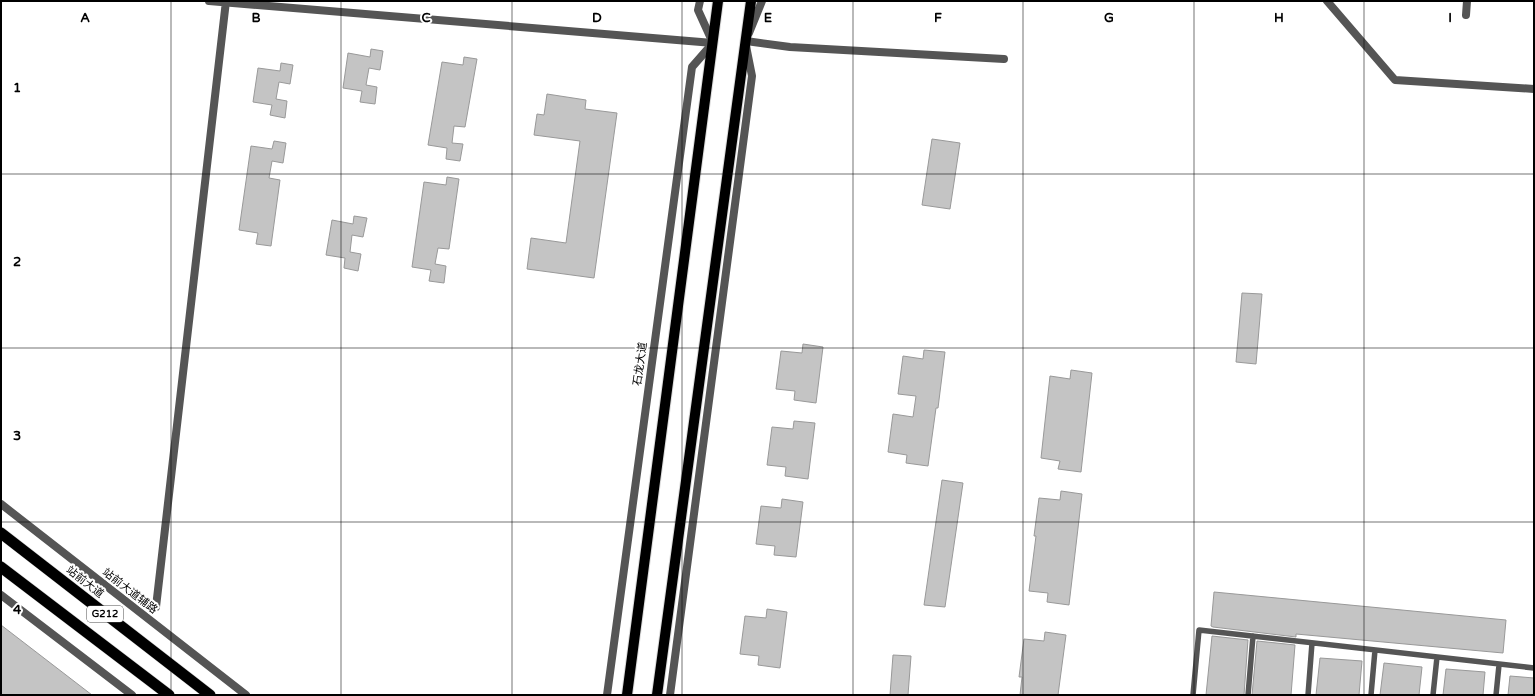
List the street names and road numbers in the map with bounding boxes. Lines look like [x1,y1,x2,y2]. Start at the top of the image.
street label: 石龙大道 [631,341,649,387]
street label: 站前大道 [64,563,106,601]
street label: 站前大道辅路 [100,566,160,616]
road number: G212 [87,606,123,622]

